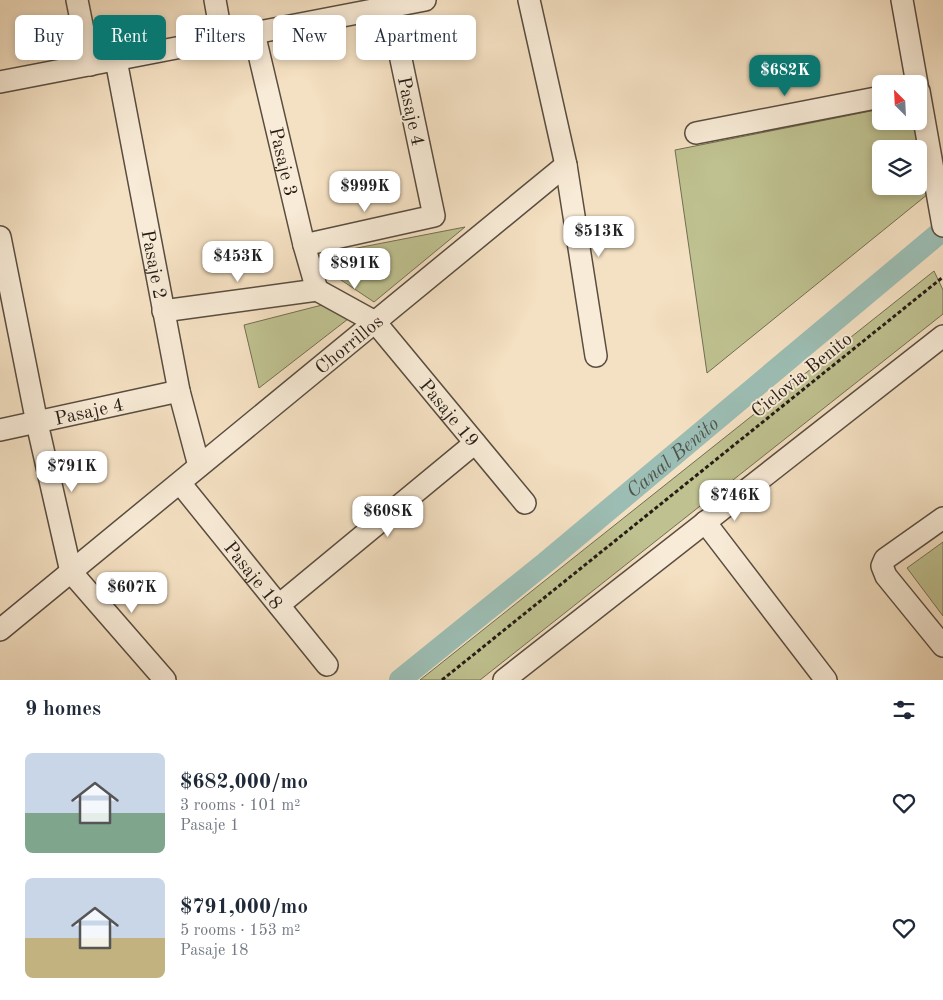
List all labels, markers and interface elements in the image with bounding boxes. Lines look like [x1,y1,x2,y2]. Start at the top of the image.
chip: Buy [15,15,83,60]
chip: Rent [93,15,166,60]
chip: Filters [176,15,263,60]
chip: New [273,15,346,60]
chip: Apartment [356,15,476,60]
pin: $682K [750,54,820,97]
text: $682K [760,63,810,79]
street label: Pasaje 4 [393,75,426,148]
north arrow [872,75,928,130]
map controls [872,75,927,195]
street label: Pasaje 3 [265,126,299,198]
button: layers [872,140,927,195]
pin: $999K [330,170,400,213]
text: $999K [340,179,390,195]
pin: $513K [564,216,634,258]
text: $513K [574,224,624,240]
street label: Pasaje 2 [137,228,168,301]
pin: $453K [203,240,273,283]
pin: $891K [320,248,390,290]
text: $453K [213,249,263,265]
text: $891K [330,256,380,272]
street label: Chorrillos [313,313,387,379]
street label: Ciclovia Benito [749,330,856,422]
street label: Pasaje 19 [415,377,481,451]
street label: Pasaje 4 [53,396,126,430]
water label: Canal Benito [623,414,723,502]
pin: $791K [37,450,107,493]
text: $791K [47,459,97,475]
pin: $746K [700,480,770,522]
text: $746K [710,488,760,504]
pin: $608K [353,496,423,538]
text: $608K [363,504,413,520]
street label: Pasaje 18 [219,539,285,614]
pin: $607K [97,572,167,614]
text: $607K [107,580,157,596]
icon: filters [890,696,918,724]
text: 9 homes [25,699,101,720]
text: $682,000/mo [180,772,308,793]
icon: home [65,773,125,833]
icon: heart [890,789,918,817]
text: 3 rooms · 101 m² [180,798,300,814]
text: Pasaje 1 [180,818,239,834]
text: $791,000/mo [180,897,308,918]
icon: home [65,898,125,958]
icon: heart [890,914,918,942]
text: 5 rooms · 153 m² [180,923,300,939]
text: Pasaje 18 [180,943,248,959]

